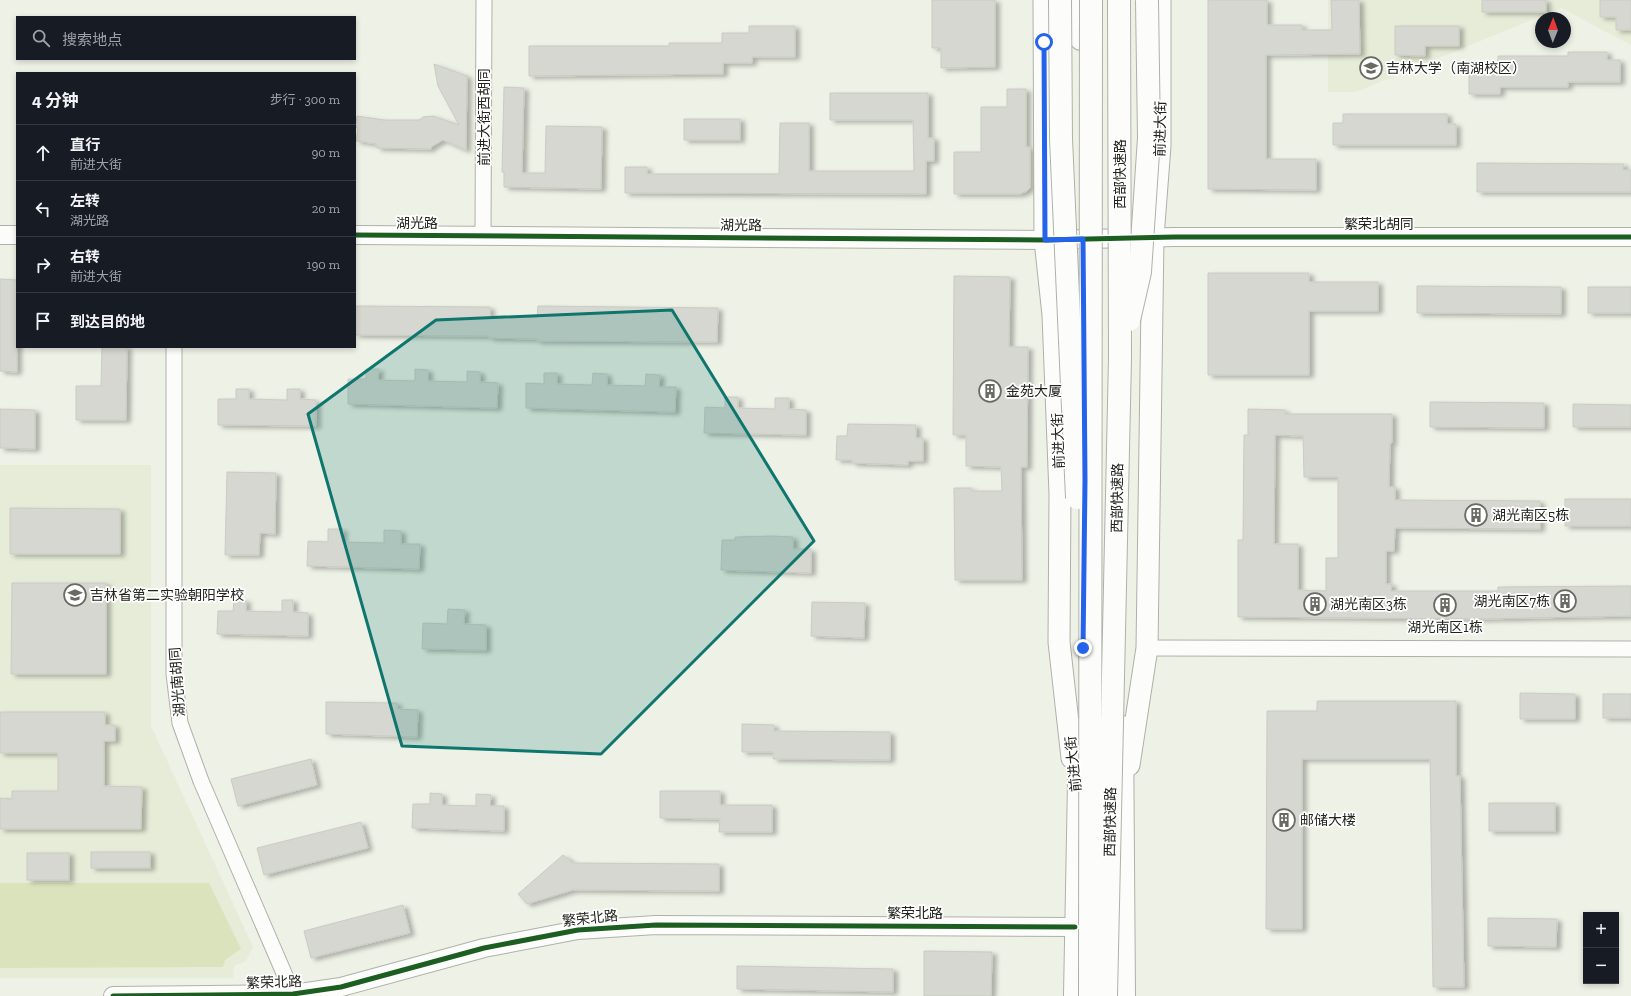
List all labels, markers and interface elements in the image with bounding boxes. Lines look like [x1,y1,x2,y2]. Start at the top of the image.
north arrow [1535,12,1571,48]
search box [16,16,356,60]
icon: search [30,27,52,49]
text: 搜索地点 [62,31,122,49]
route start [1035,33,1053,51]
school or university icon: 吉林大学（南湖校区） [1358,55,1384,81]
place label: 吉林大学（南湖校区） [1386,60,1526,77]
street label: 前进大街西胡同 [476,68,493,166]
text: 4 分钟 [32,90,79,110]
text: 步行 · 300 m [270,92,340,107]
street label: 前进大街 [1152,101,1169,157]
text: 直行 [70,136,100,154]
street label: 西部快速路 [1112,139,1129,209]
icon: ahead [32,142,54,164]
text: 90 m [311,145,340,160]
text: 前进大街 [70,157,122,172]
text: 左转 [70,192,100,210]
icon: left [32,198,54,220]
text: 20 m [312,201,340,216]
text: 湖光路 [70,213,109,228]
street label: 湖光路 [396,215,438,232]
street label: 繁荣北胡同 [1344,216,1414,233]
street label: 湖光路 [720,217,762,234]
text: 右转 [70,248,100,266]
icon: right [32,254,54,276]
text: 190 m [306,257,340,272]
text: 前进大街 [70,269,122,284]
icon: arrive [32,310,54,332]
text: 到达目的地 [70,313,145,331]
building icon: 金苑大厦 [977,378,1003,404]
place label: 金苑大厦 [1006,383,1062,400]
street label: 前进大街 [1049,413,1068,469]
street label: 西部快速路 [1108,463,1127,533]
building icon: 湖光南区5栋 [1463,502,1489,528]
place label: 湖光南区5栋 [1492,507,1569,524]
school or university icon: 吉林省第二实验朝阳学校 [62,582,88,608]
place label: 吉林省第二实验朝阳学校 [90,587,244,604]
building icon: 湖光南区7栋 [1552,588,1578,614]
building icon: 湖光南区3栋 [1302,591,1328,617]
building icon: 湖光南区1栋 [1432,592,1458,618]
place label: 湖光南区7栋 [1473,593,1550,610]
place label: 湖光南区3栋 [1330,596,1407,613]
place label: 湖光南区1栋 [1407,619,1483,636]
route end [1074,639,1092,657]
street label: 湖光南胡同 [167,646,188,717]
street label: 前进大街 [1062,735,1085,793]
street label: 西部快速路 [1101,787,1120,857]
building icon: 邮储大楼 [1271,807,1297,833]
place label: 邮储大楼 [1300,812,1356,829]
street label: 繁荣北路 [887,905,943,922]
street label: 繁荣北路 [561,907,619,930]
map controls [1583,912,1619,984]
button: + [1583,912,1619,948]
button: − [1583,948,1619,984]
street label: 繁荣北路 [246,973,302,992]

